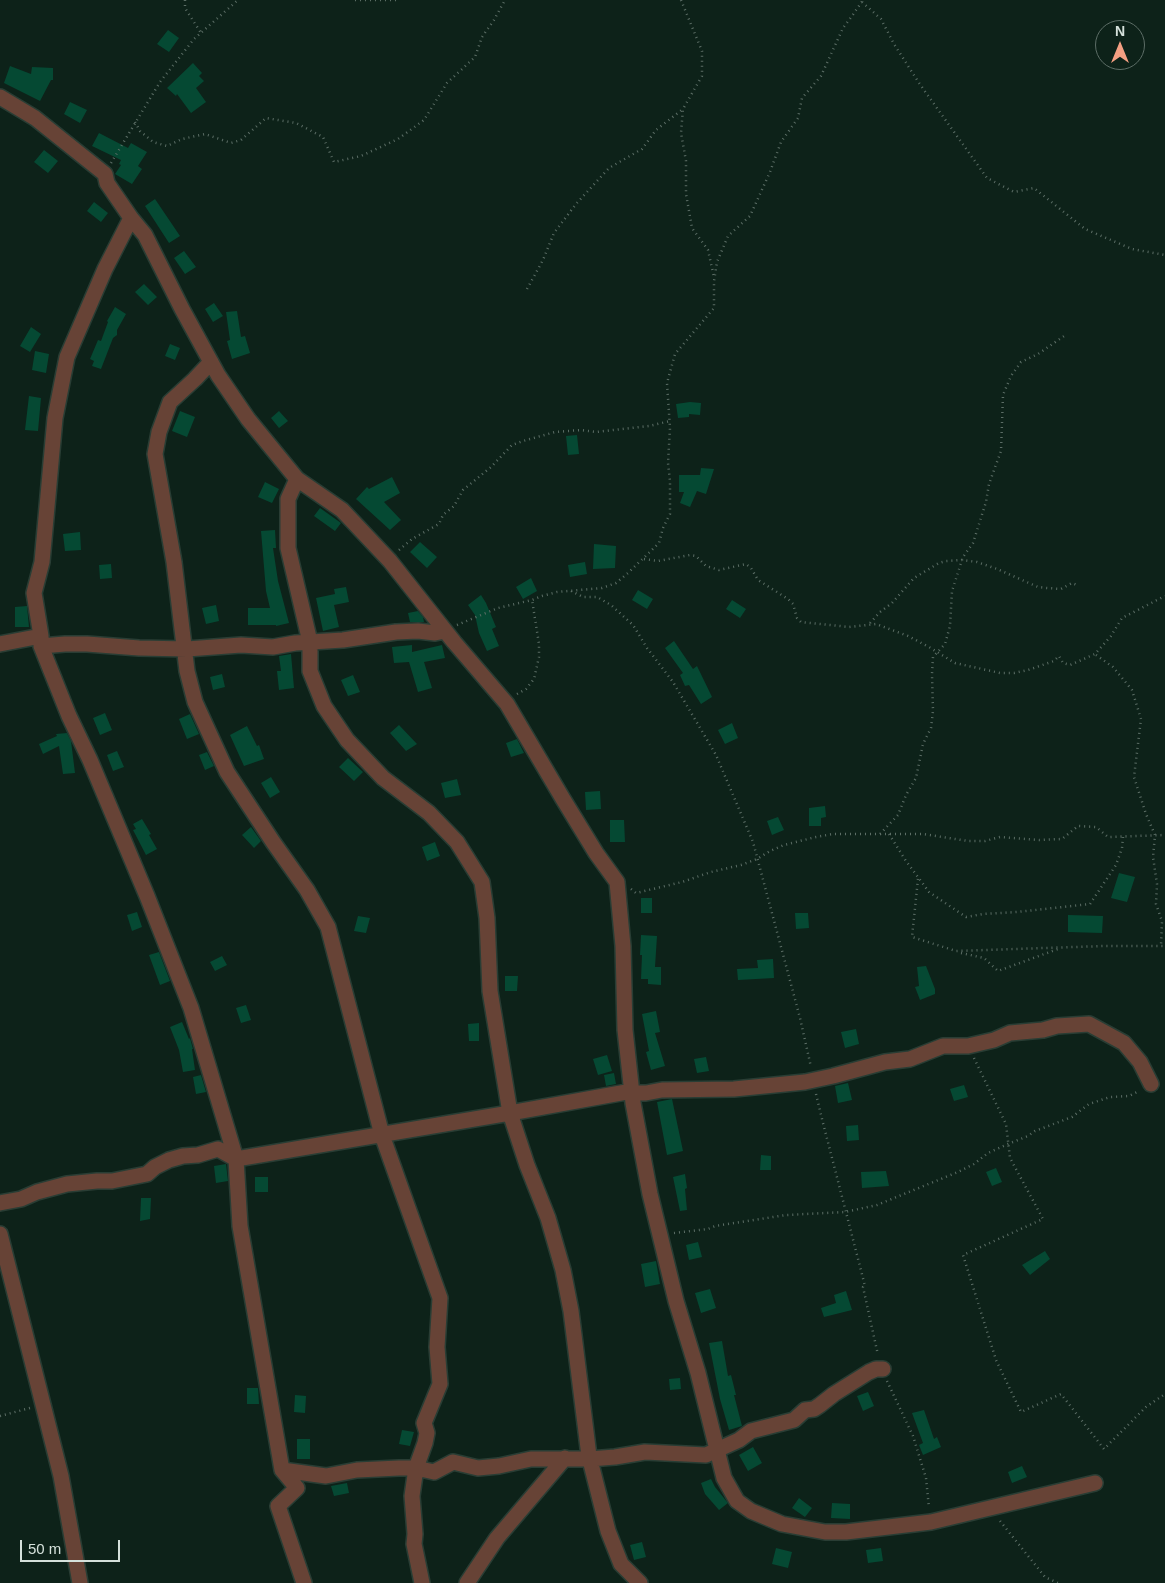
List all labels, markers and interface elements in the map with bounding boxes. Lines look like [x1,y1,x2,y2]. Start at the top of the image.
north arrow [1095,20,1145,70]
text: N [1115,23,1125,39]
scale bar [22,1530,122,1562]
text: 50 m [28,1540,61,1557]

